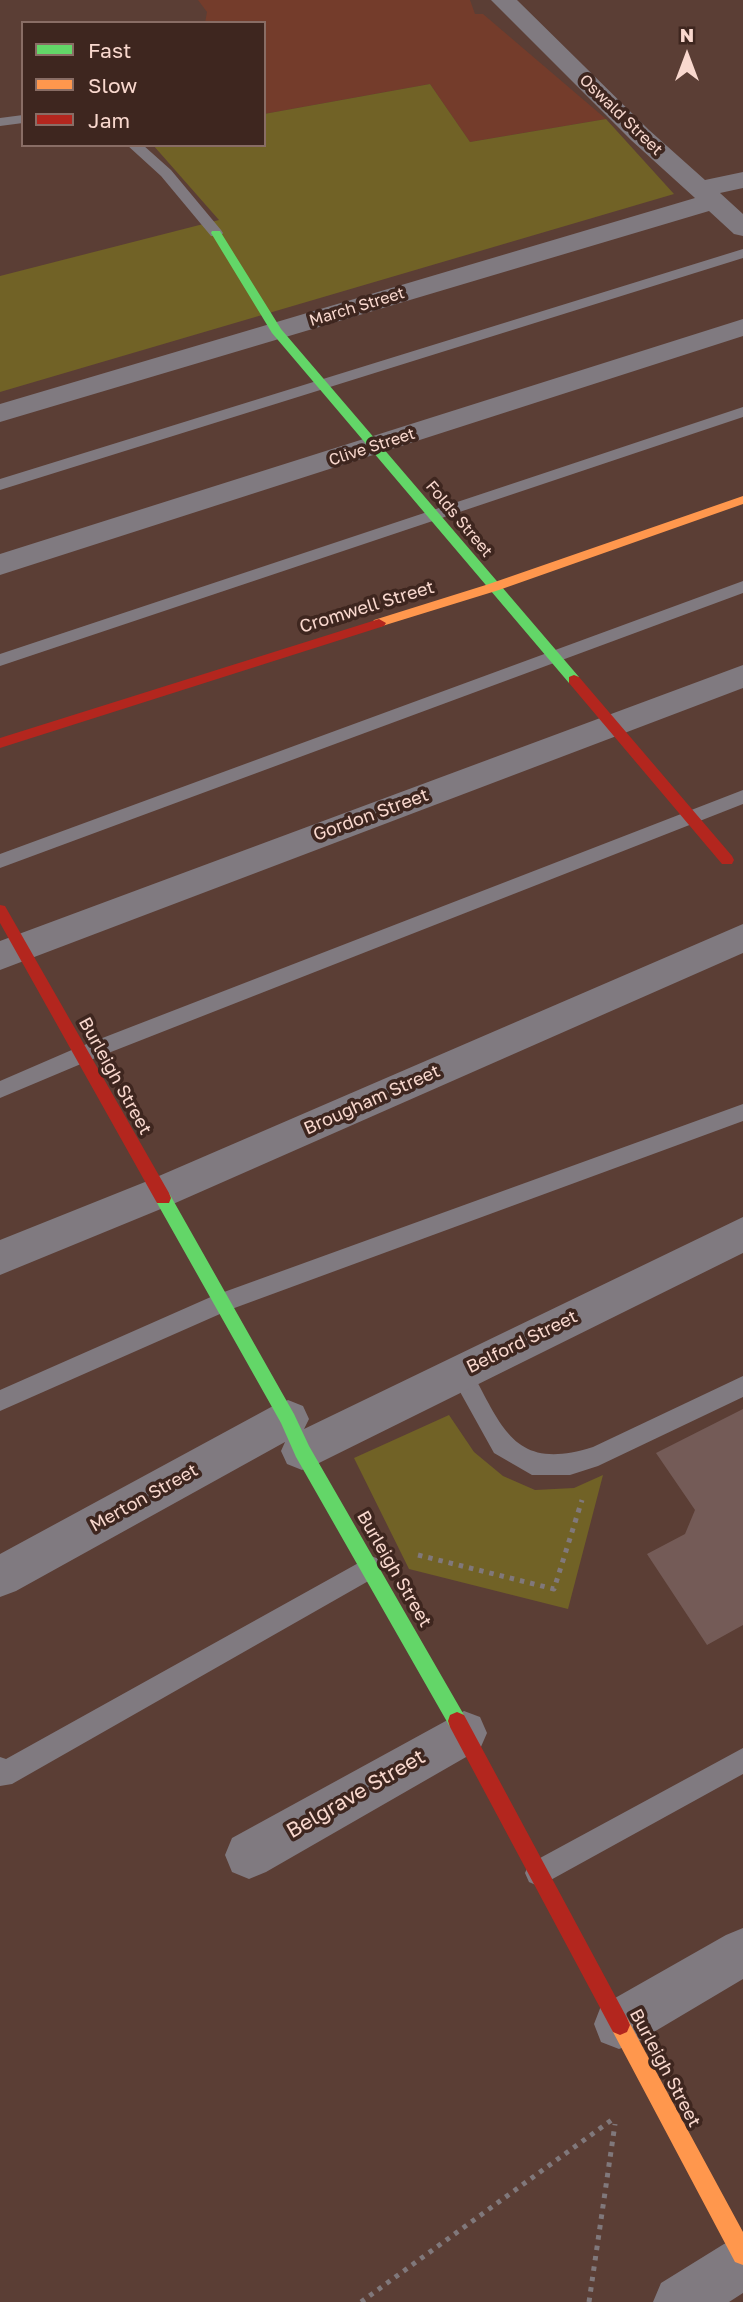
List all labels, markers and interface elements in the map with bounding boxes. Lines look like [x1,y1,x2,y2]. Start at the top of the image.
legend [21,21,266,147]
north arrow [652,21,722,91]
text: N [680,23,694,46]
text: Fast [88,37,131,63]
street label: Oswald Street [575,71,667,159]
text: Slow [88,72,137,98]
text: Jam [88,107,130,133]
street label: March Street [307,283,407,331]
street label: Clive Street [326,424,418,470]
street label: Folds Street [422,477,496,561]
street label: Cromwell Street [297,576,437,638]
street label: Gordon Street [310,784,432,846]
street label: Burleigh Street [74,1014,156,1138]
street label: Brougham Street [301,1060,443,1140]
street label: Belford Street [463,1306,581,1378]
street label: Merton Street [86,1459,202,1537]
street label: Burleigh Street [352,1507,436,1631]
street label: Belgrave Street [282,1744,430,1844]
street label: Burleigh Street [625,2005,705,2131]

